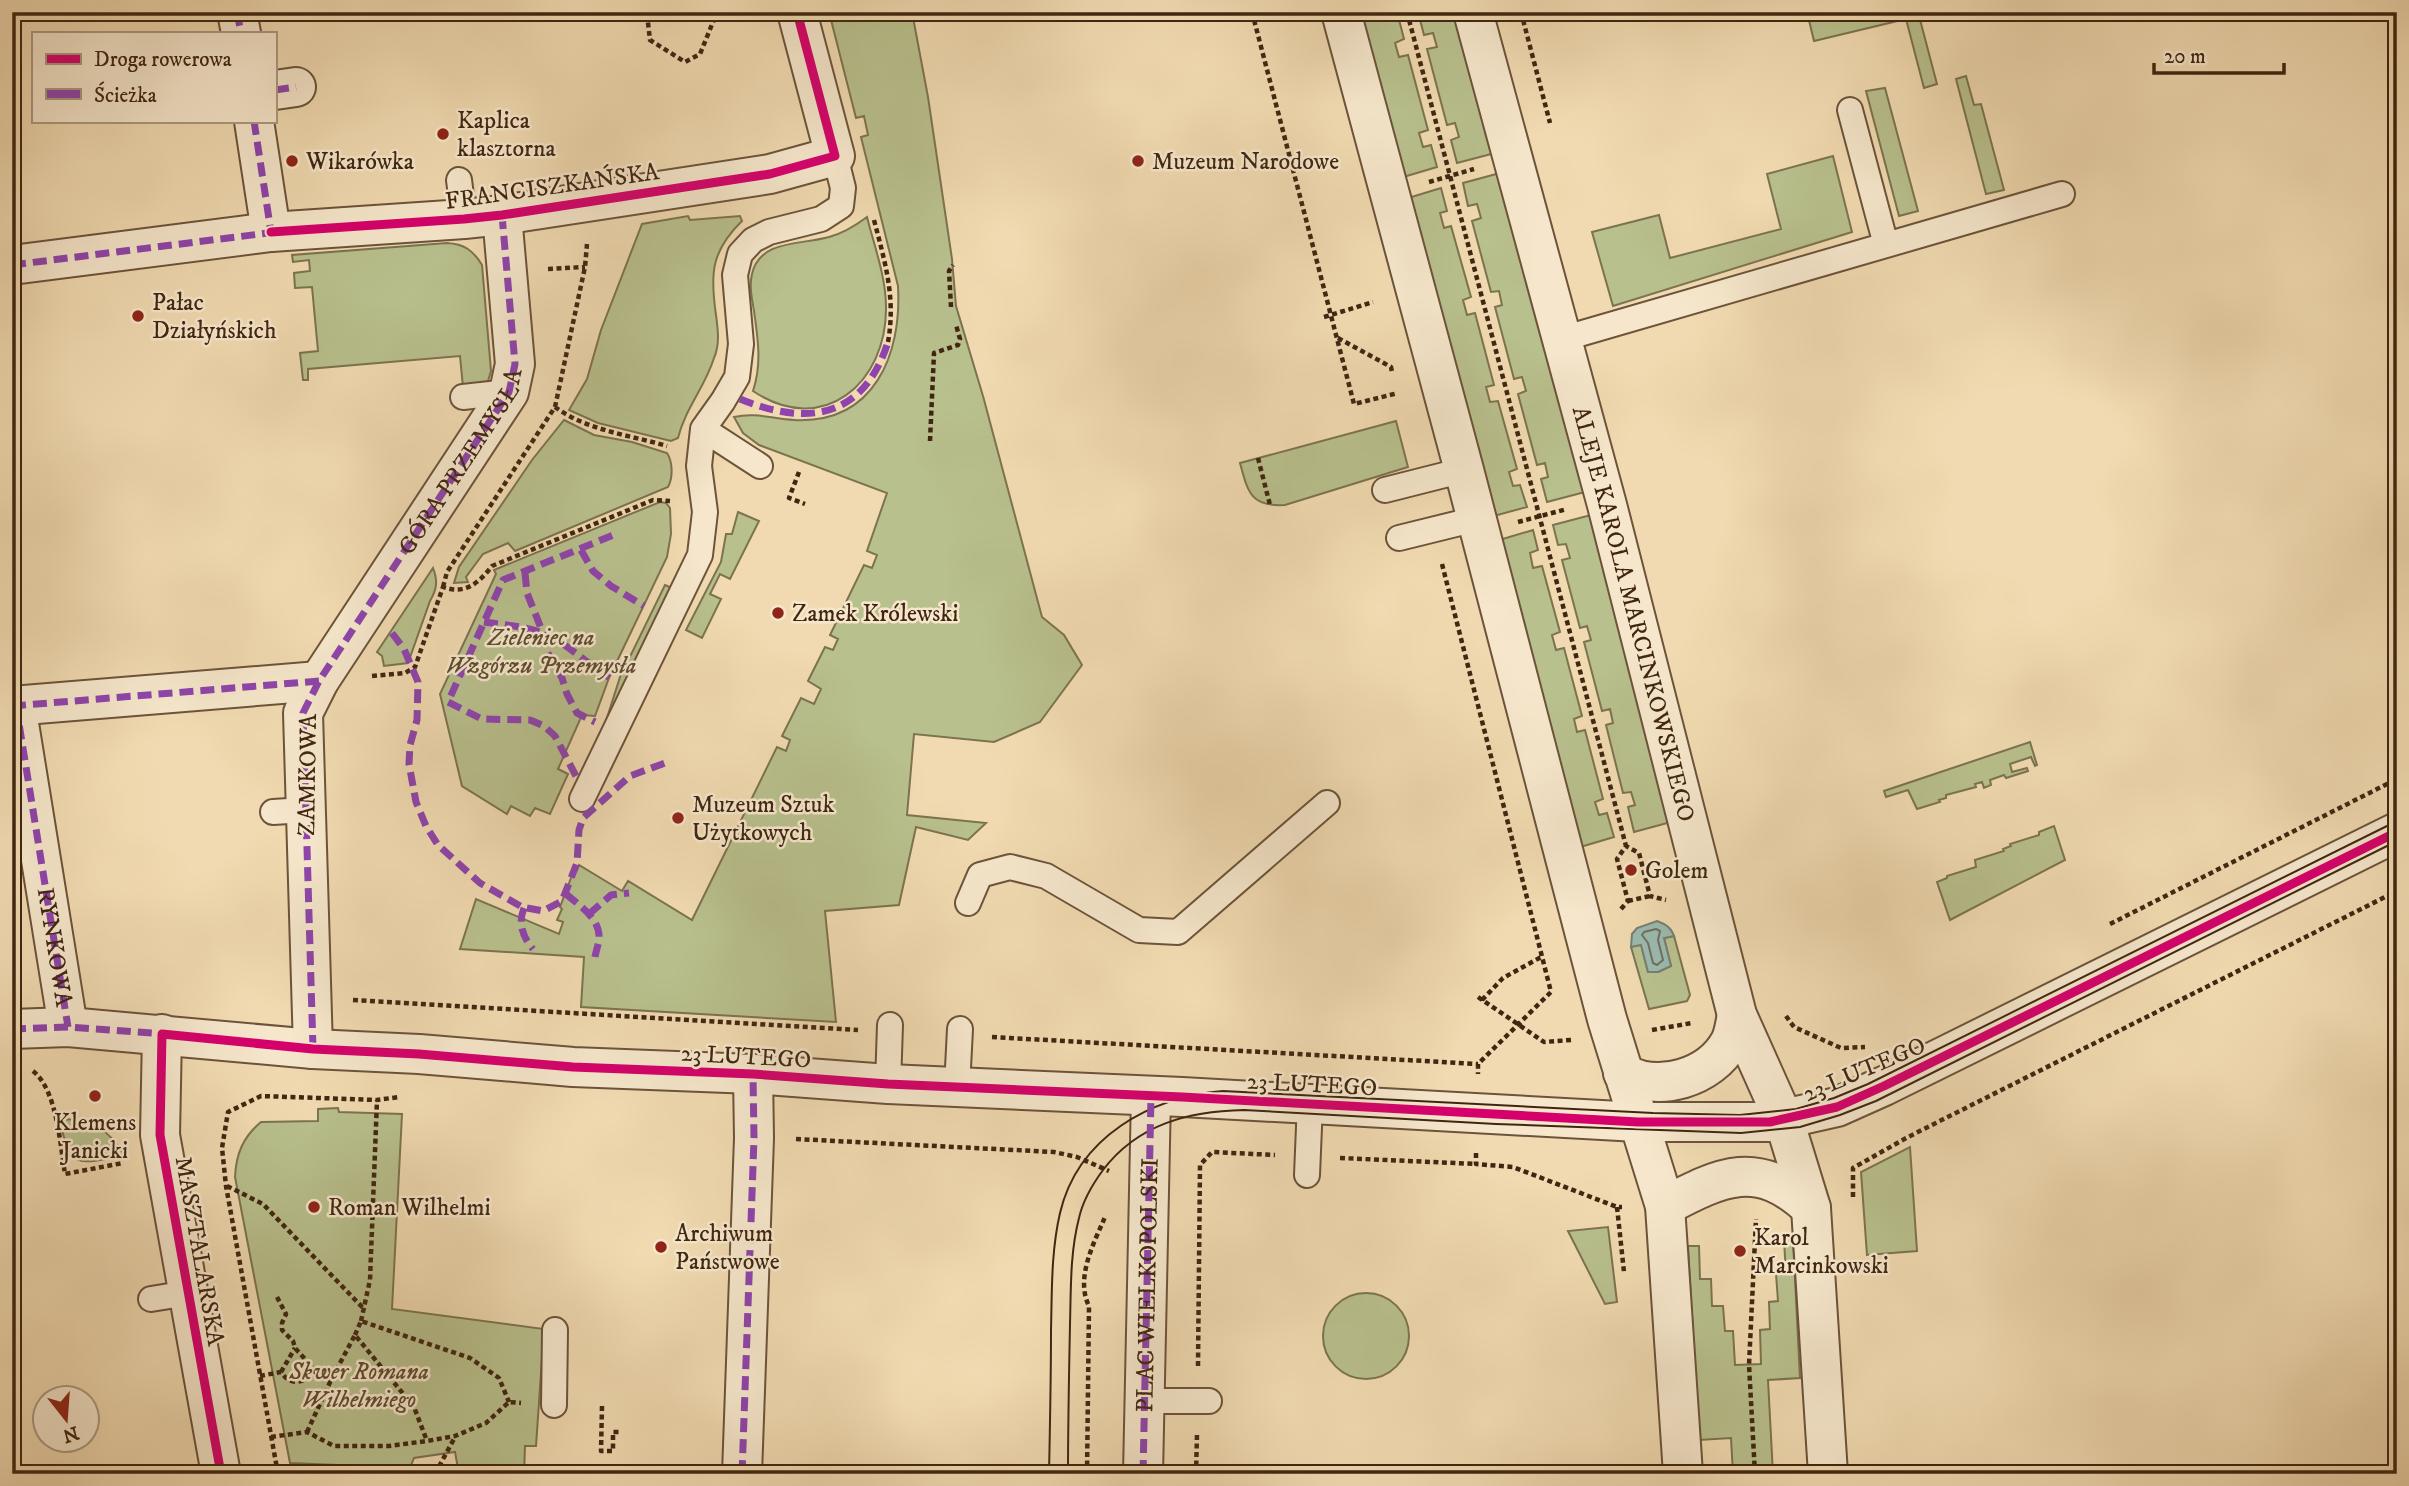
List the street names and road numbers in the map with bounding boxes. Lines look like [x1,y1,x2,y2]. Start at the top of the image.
street label: FRANCISZKAŃSKA [443,156,662,217]
street label: GÓRA PRZEMYSŁA [392,365,530,561]
street label: ALEJE KAROLA MARCINKOWSKIEGO [1565,403,1701,825]
street label: ZAMKOWA [292,713,324,836]
street label: RYNKOWA [30,885,79,1010]
street label: 23 LUTEGO [1798,1031,1930,1109]
street label: 23 LUTEGO [680,1039,812,1075]
street label: 23 LUTEGO [1246,1067,1378,1103]
street label: MASZTALARSKA [168,1154,231,1349]
street label: PLAC WIELKOPOLSKI [1130,1157,1166,1413]

